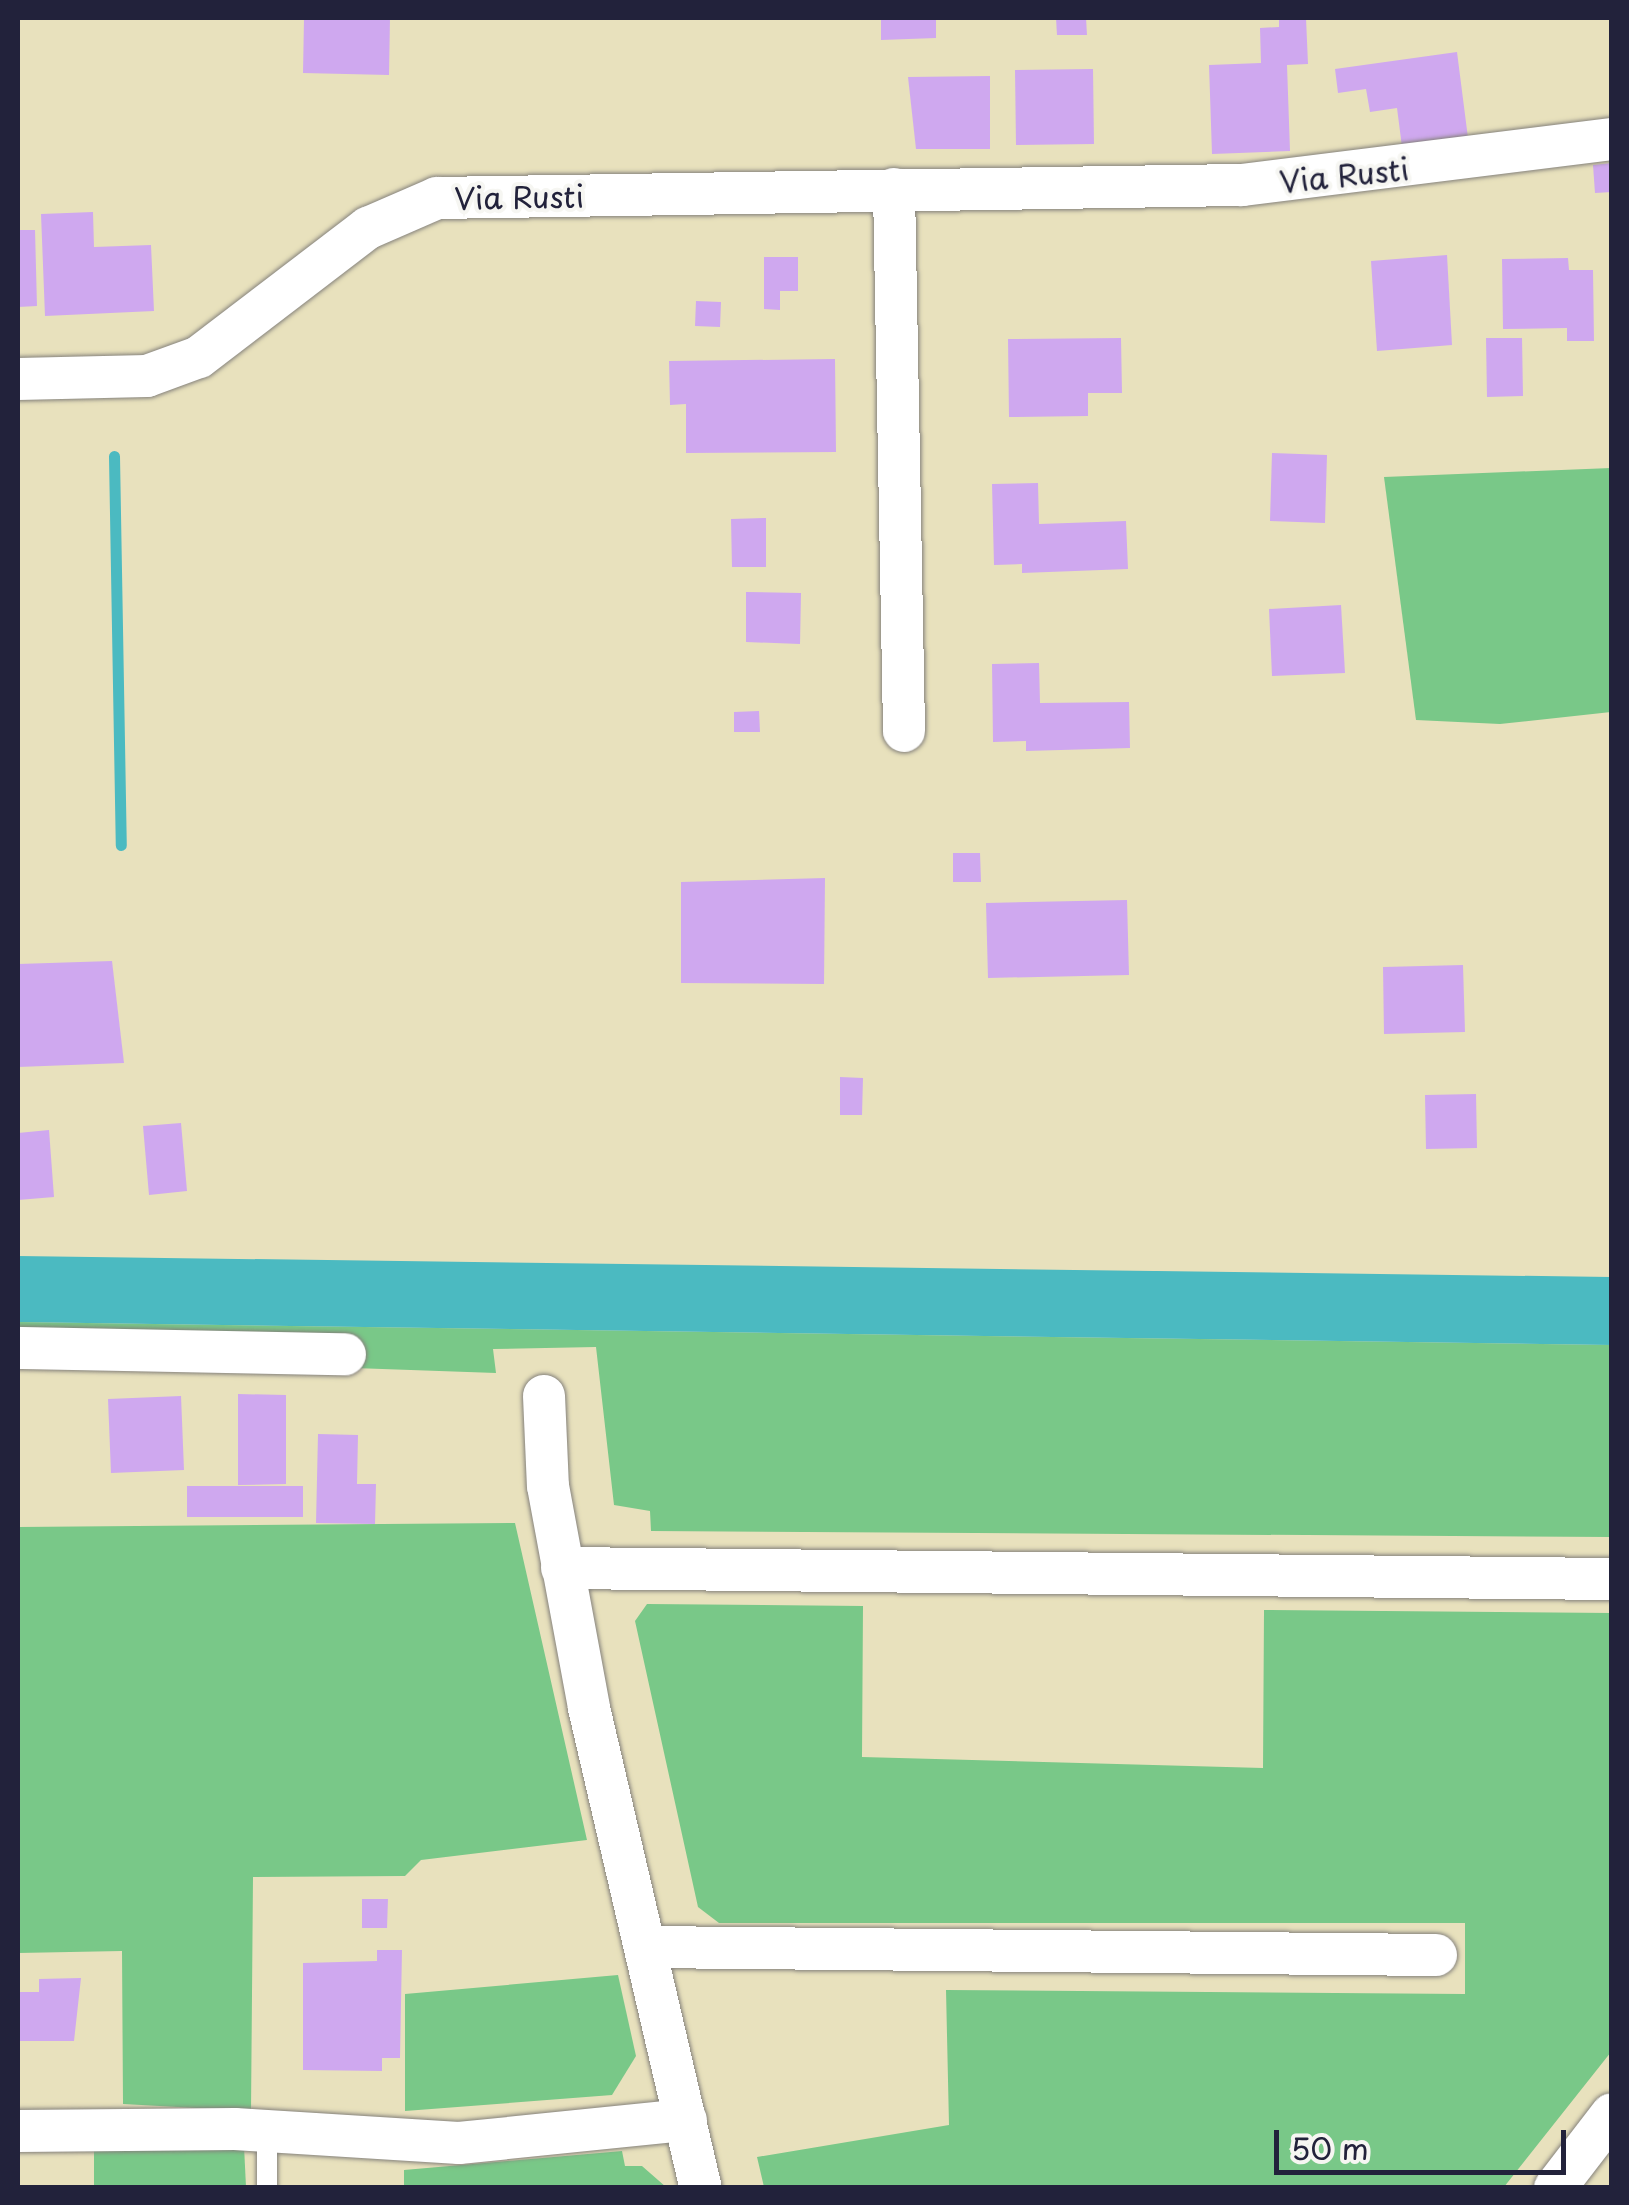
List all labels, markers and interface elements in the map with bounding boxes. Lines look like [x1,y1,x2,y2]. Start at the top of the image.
street label: Via Rusti [1278,150,1410,200]
street label: Via Rusti [454,178,584,216]
scale bar [1279,2110,1572,2172]
text: 50 m [1291,2125,1369,2170]

